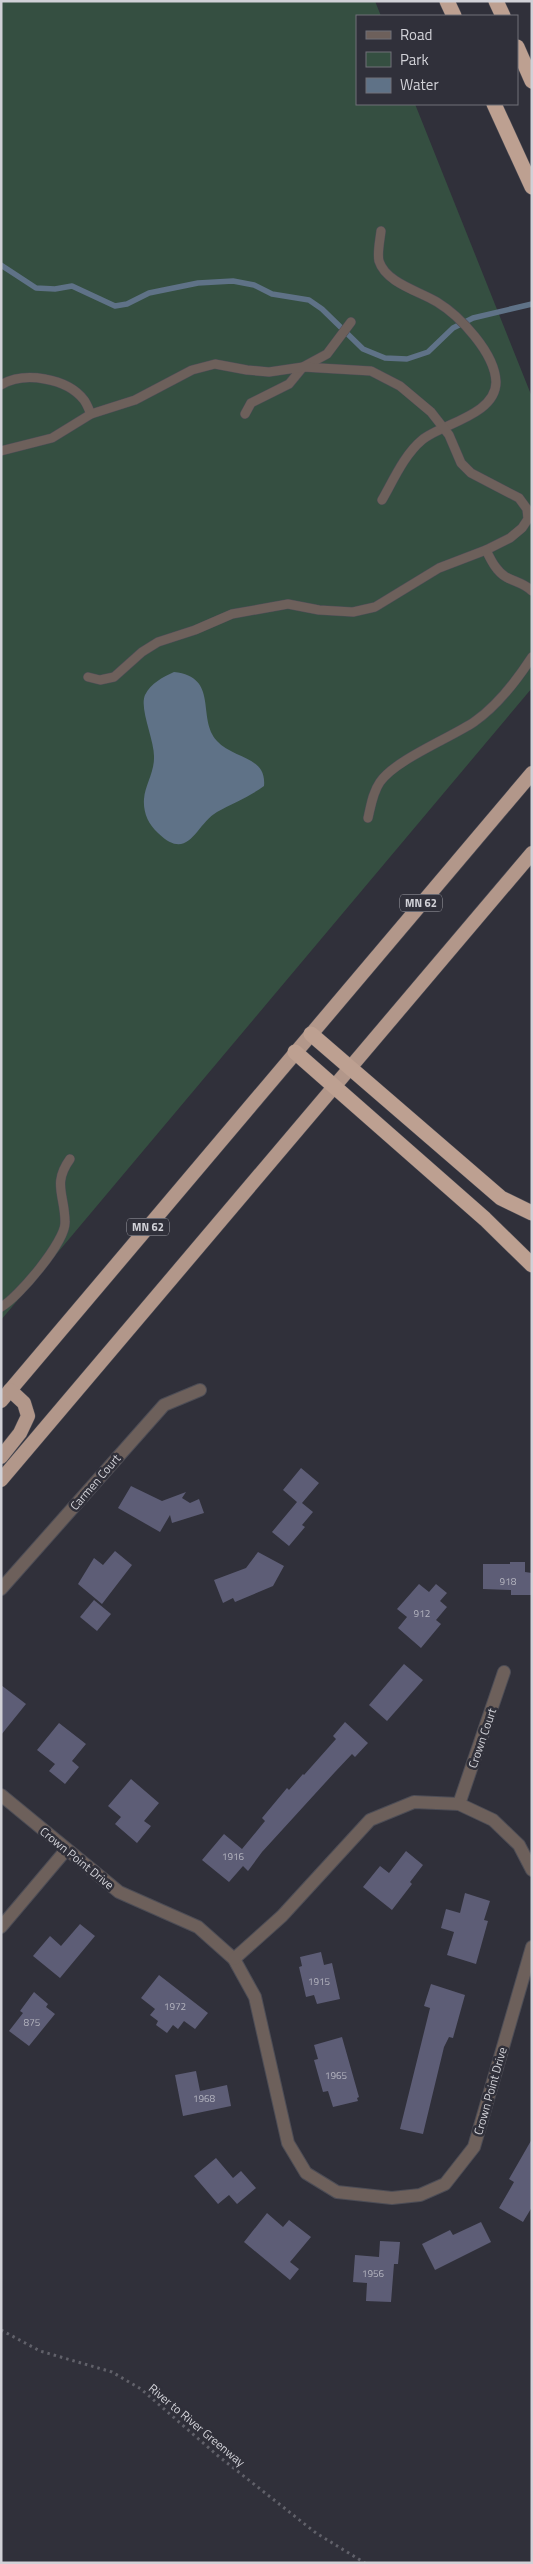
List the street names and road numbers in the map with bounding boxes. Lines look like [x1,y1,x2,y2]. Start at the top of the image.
road number: MN 62 [400,894,442,911]
road number: MN 62 [127,1218,169,1236]
street label: Carmen Court [65,1449,125,1514]
street label: Crown Court [463,1705,501,1771]
street label: Crown Point Drive [36,1822,118,1894]
street label: Crown Point Drive [468,2045,512,2137]
street label: River to River Greenway [145,2379,250,2471]

